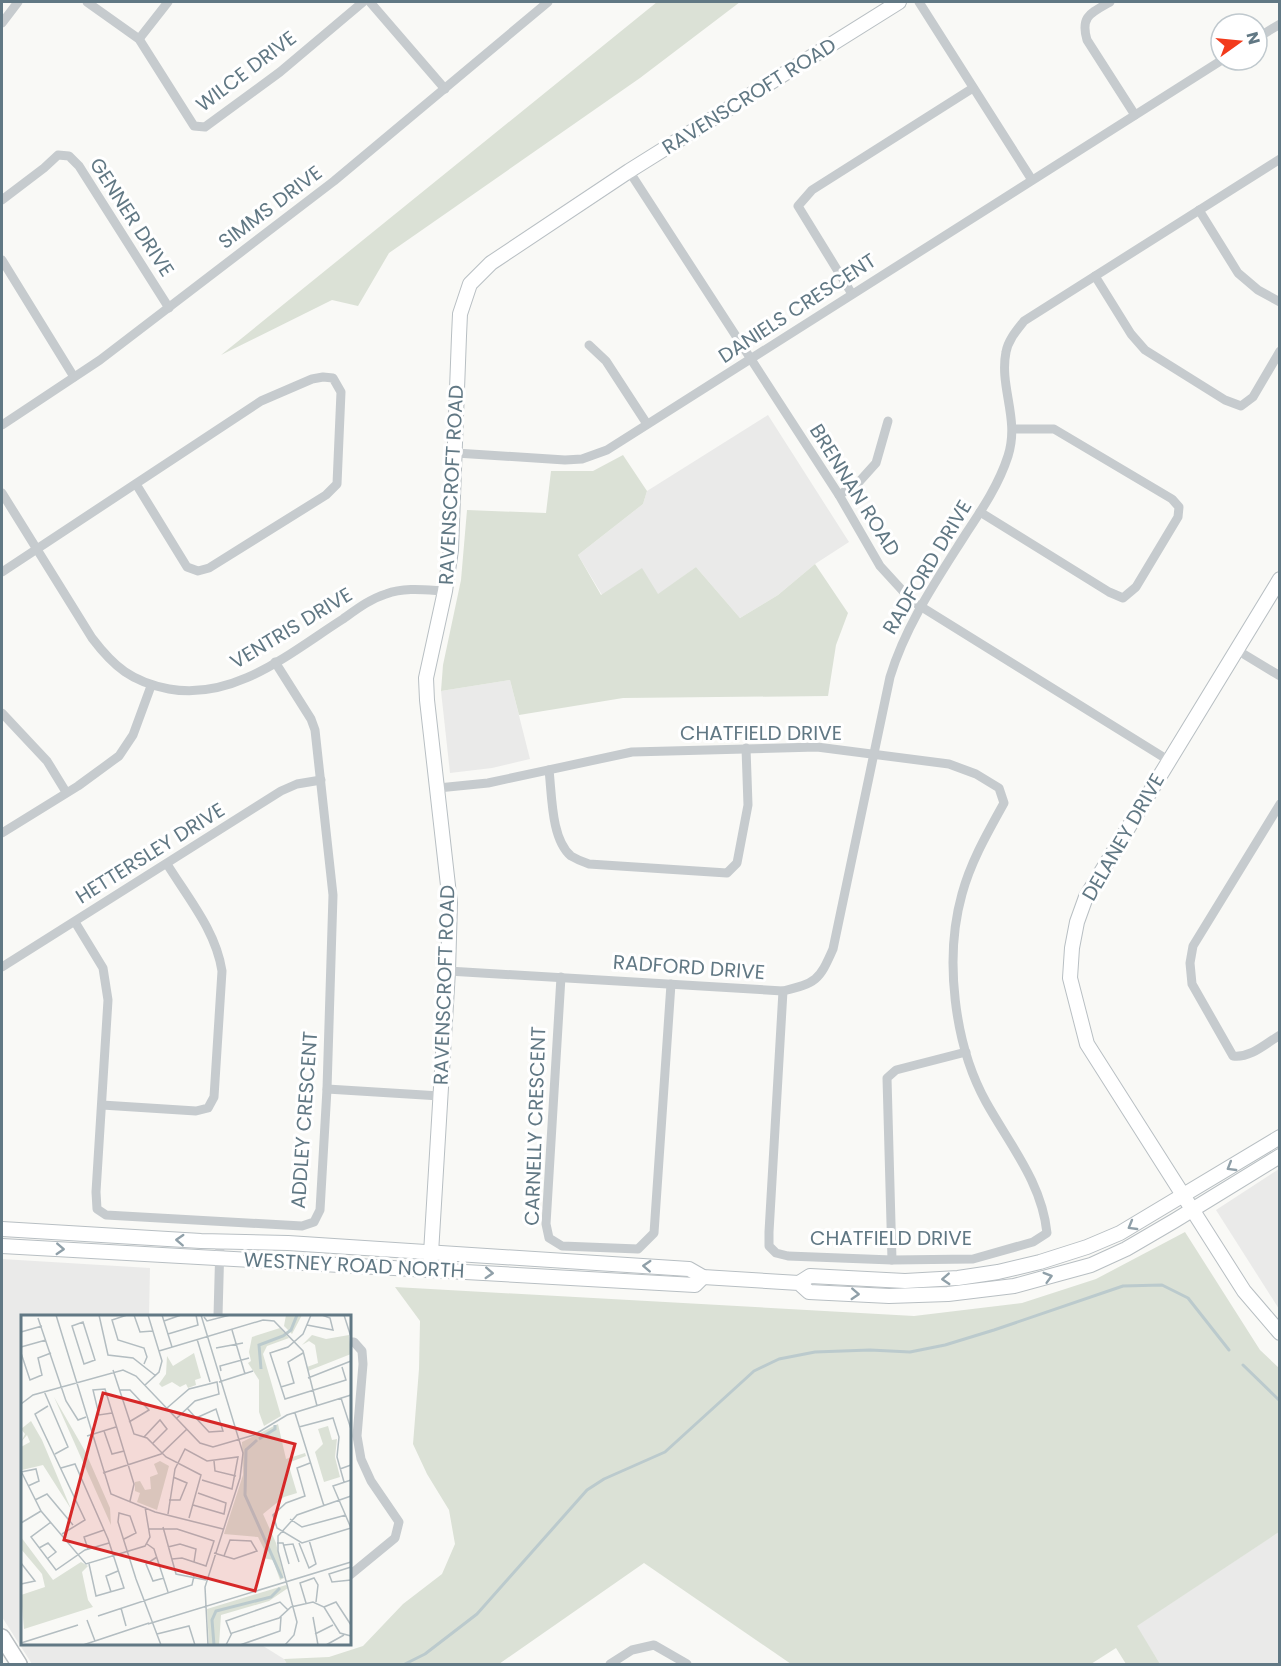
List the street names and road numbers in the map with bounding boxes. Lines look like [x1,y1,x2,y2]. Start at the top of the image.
street label: WILCE DRIVE [190,24,302,118]
street label: RAVENSCROFT ROAD [657,31,841,161]
street label: GENNER DRIVE [83,152,181,282]
street label: SIMMS DRIVE [212,159,328,255]
street label: DANIELS CRESCENT [713,246,881,370]
street label: RAVENSCROFT ROAD [432,384,470,586]
street label: BRENNAN ROAD [803,418,907,562]
street label: RADFORD DRIVE [876,495,978,639]
street label: VENTRIS DRIVE [225,581,357,675]
street label: CHATFIELD DRIVE [680,719,842,747]
street label: DELANEY DRIVE [1075,768,1171,906]
street label: HETTERSLEY DRIVE [70,796,230,910]
street label: RAVENSCROFT ROAD [427,884,461,1086]
street label: RADFORD DRIVE [612,948,766,986]
street label: CARNELLY CRESCENT [518,1025,552,1226]
street label: ADDLEY CRESCENT [284,1030,324,1210]
street label: CHATFIELD DRIVE [810,1224,972,1252]
street label: WESTNEY ROAD NORTH [243,1245,465,1285]

